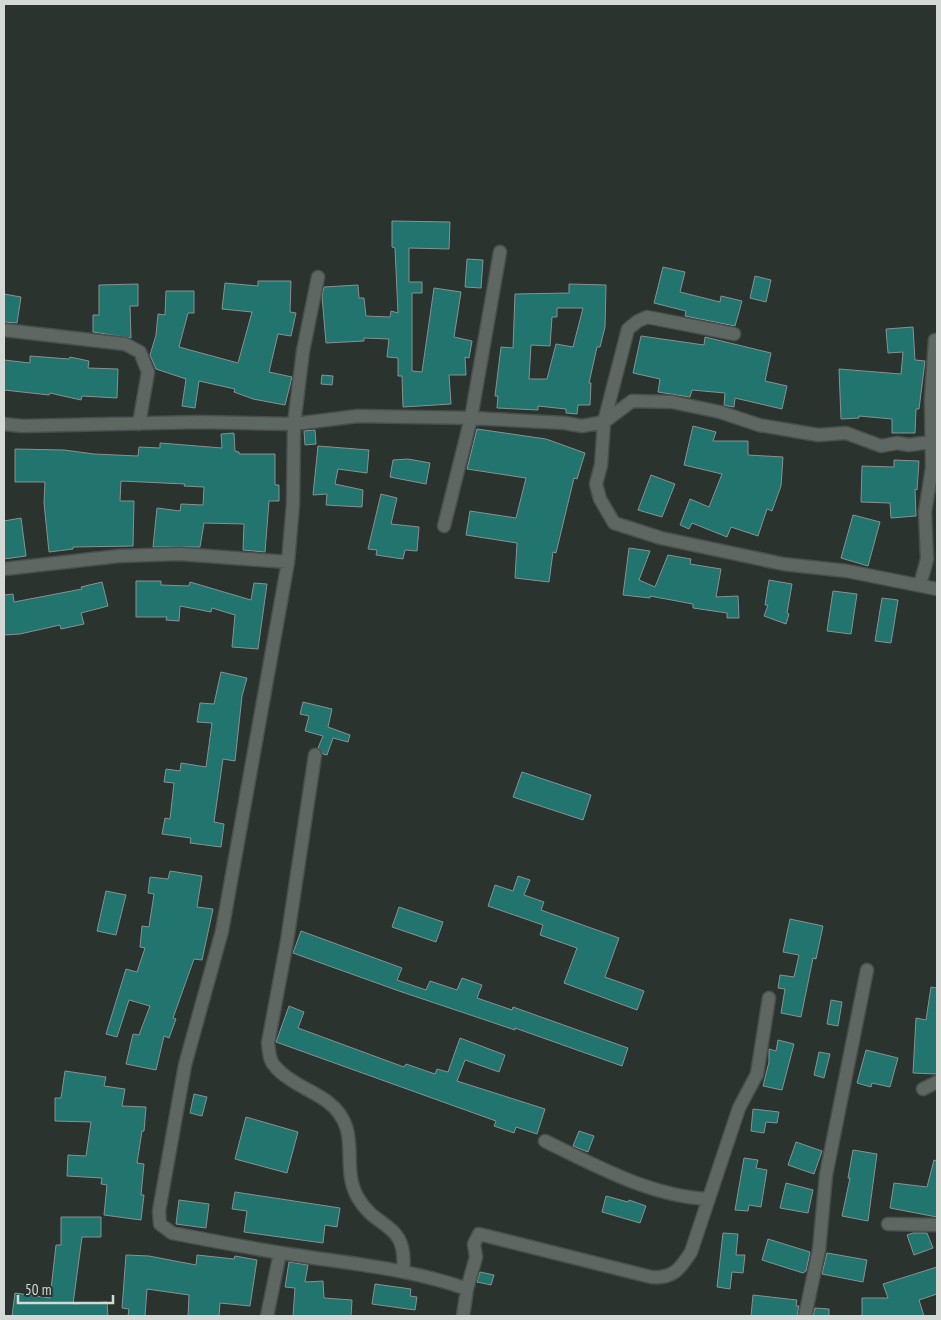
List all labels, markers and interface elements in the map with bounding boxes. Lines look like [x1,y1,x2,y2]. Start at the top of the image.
scale bar [18,1272,112,1304]
text: 50 m [25,1280,51,1299]

